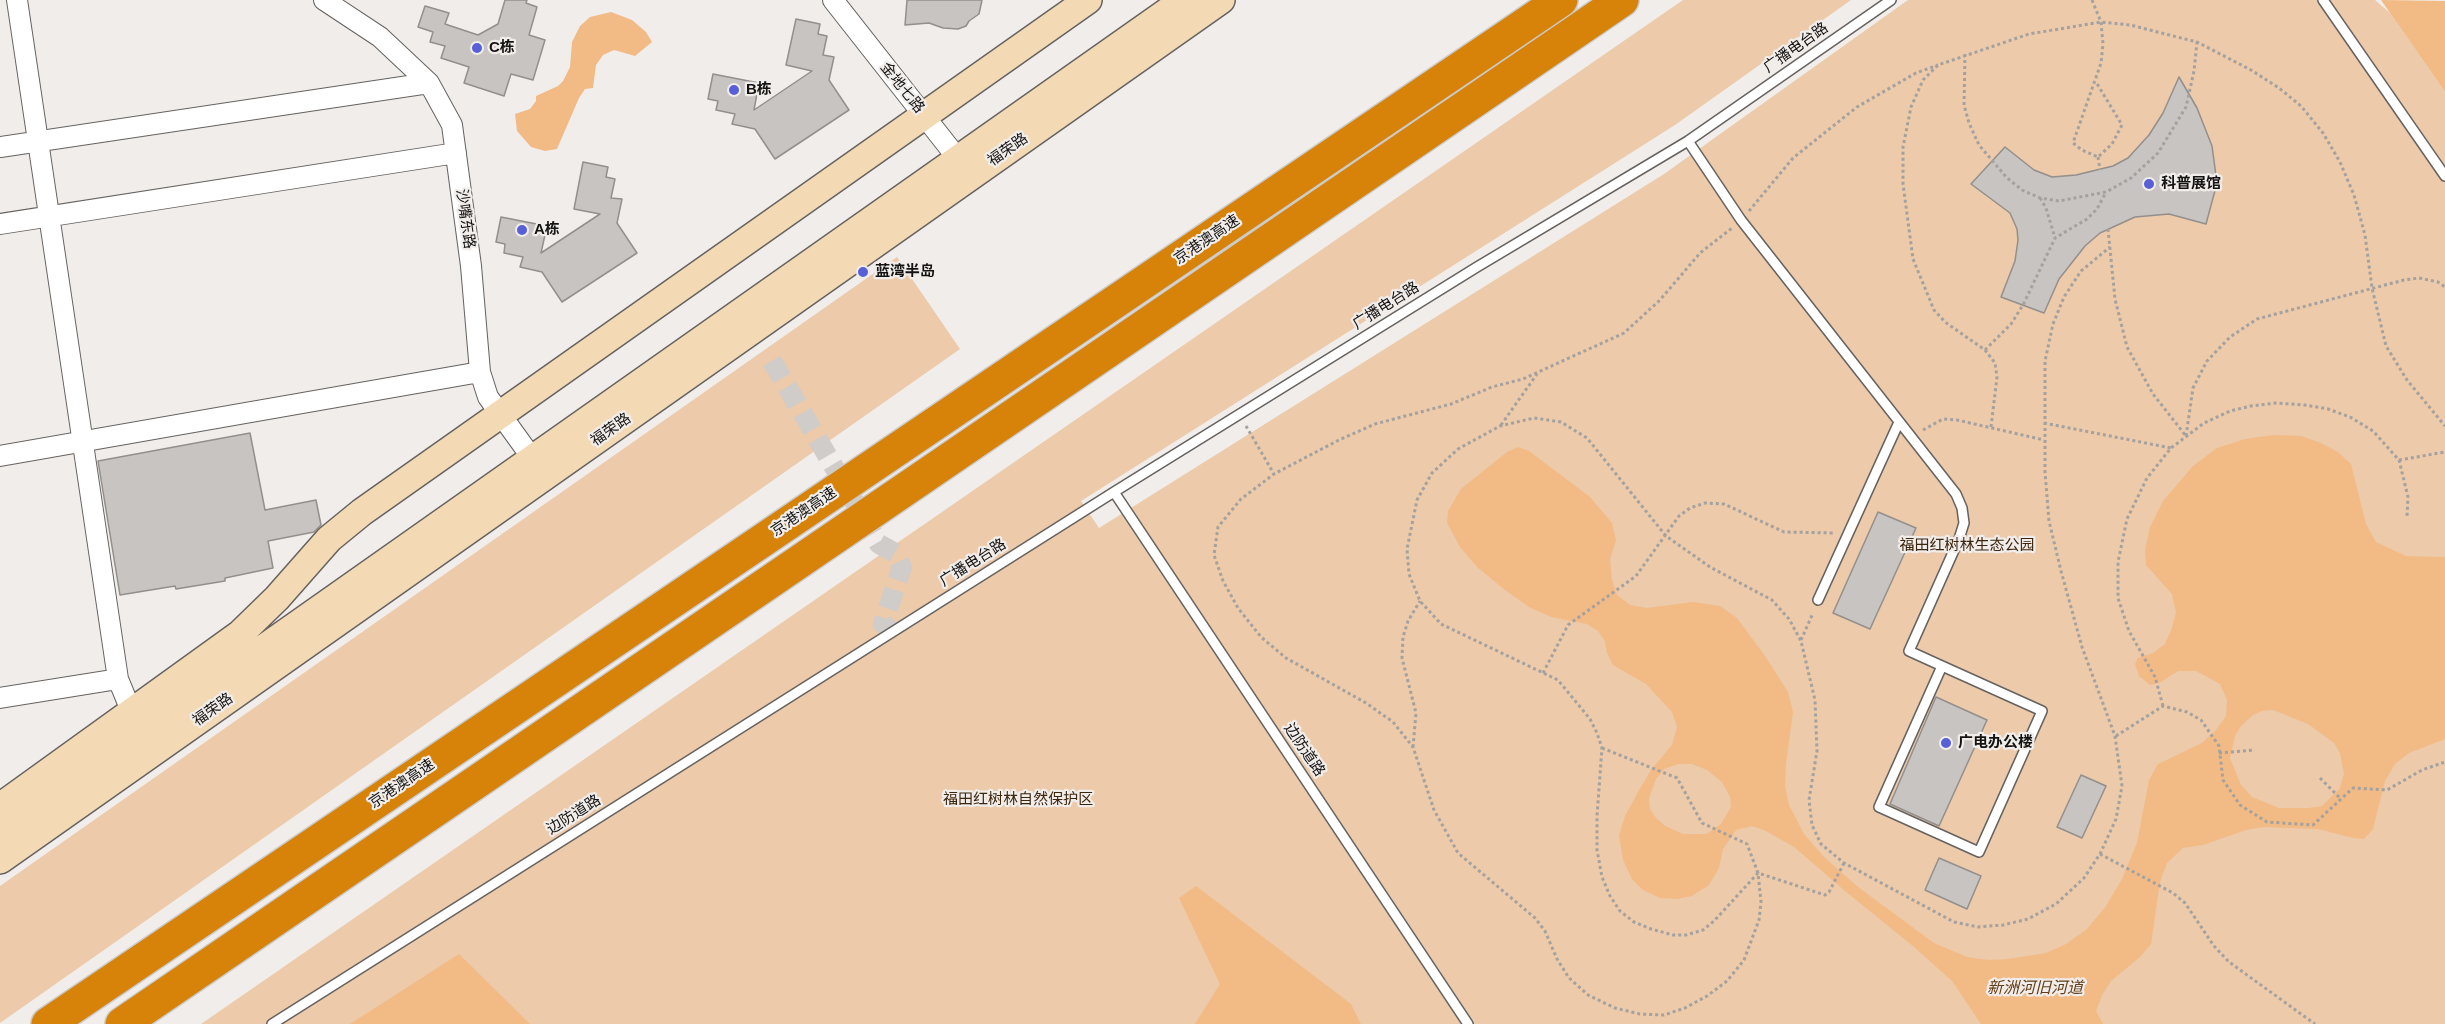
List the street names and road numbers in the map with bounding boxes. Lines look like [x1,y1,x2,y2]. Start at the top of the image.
street label: 广播电台路 [1760,19,1832,77]
street label: 金地七路 [876,59,928,117]
street label: 福荣路 [984,130,1032,170]
street label: 沙嘴东路 [452,188,478,250]
street label: 京港澳高速 [1171,212,1243,268]
street label: 广播电台路 [1349,278,1423,334]
street label: 福荣路 [587,410,635,450]
street label: 京港澳高速 [768,484,840,540]
street label: 广播电台路 [936,535,1010,591]
street label: 福荣路 [189,690,237,730]
street label: 边防道路 [1280,720,1328,780]
street label: 京港澳高速 [366,756,438,812]
street label: 边防道路 [544,791,604,839]

